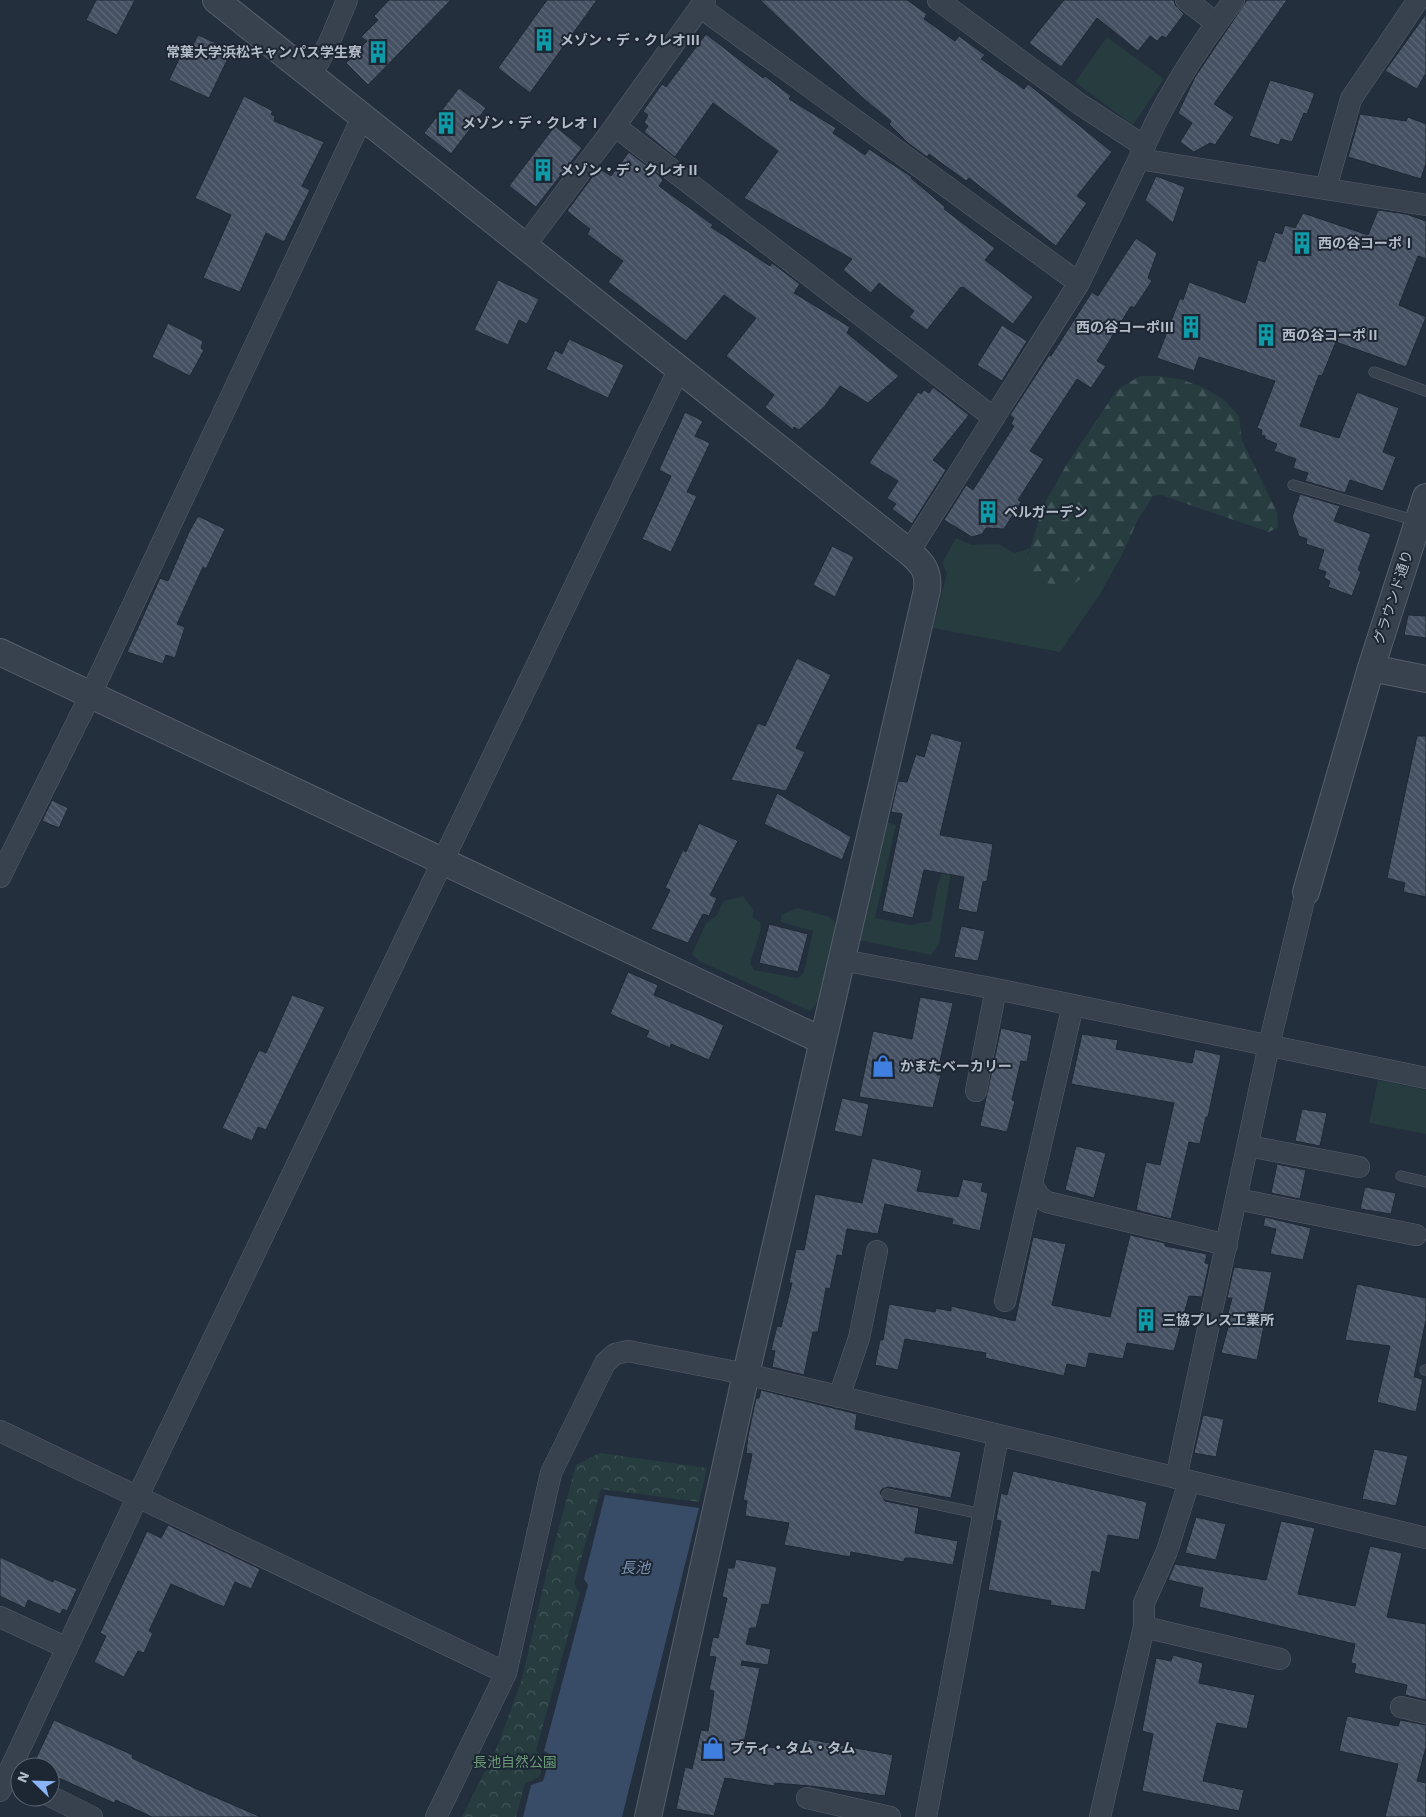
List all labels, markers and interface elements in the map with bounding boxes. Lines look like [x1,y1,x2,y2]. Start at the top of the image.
building icon: メゾン・デ・クレオⅢ [531,27,557,53]
place label: メゾン・デ・クレオⅢ [560,32,700,48]
building icon: 常葉大学浜松キャンパス学生寮 [365,39,391,65]
place label: 常葉大学浜松キャンパス学生寮 [166,44,362,60]
building icon: メゾン・デ・クレオⅠ [433,110,459,136]
place label: メゾン・デ・クレオⅠ [462,115,602,131]
building icon: メゾン・デ・クレオⅡ [530,157,556,183]
place label: メゾン・デ・クレオⅡ [560,162,700,178]
building icon: 西の谷コーポⅠ [1289,230,1315,256]
place label: 西の谷コーポⅠ [1318,235,1416,251]
building icon: 西の谷コーポⅢ [1178,314,1204,340]
place label: 西の谷コーポⅢ [1076,319,1174,335]
building icon: 西の谷コーポⅡ [1253,322,1279,348]
place label: 西の谷コーポⅡ [1282,327,1380,343]
building icon: ベルガーデン [975,499,1001,525]
place label: ベルガーデン [1004,504,1088,520]
street label: グラウンド通り [1370,548,1416,646]
shop icon: かまたベーカリー [870,1053,896,1079]
place label: かまたベーカリー [900,1058,1012,1074]
building icon: 三協プレス工業所 [1133,1307,1159,1333]
place label: 三協プレス工業所 [1162,1312,1274,1328]
water label: 長池 [620,1559,652,1577]
shop icon: プティ・タム・タム [700,1735,726,1761]
place label: プティ・タム・タム [730,1740,855,1756]
park label: 長池自然公園 [473,1754,557,1770]
north arrow [10,1757,60,1807]
text: N [14,1769,32,1785]

